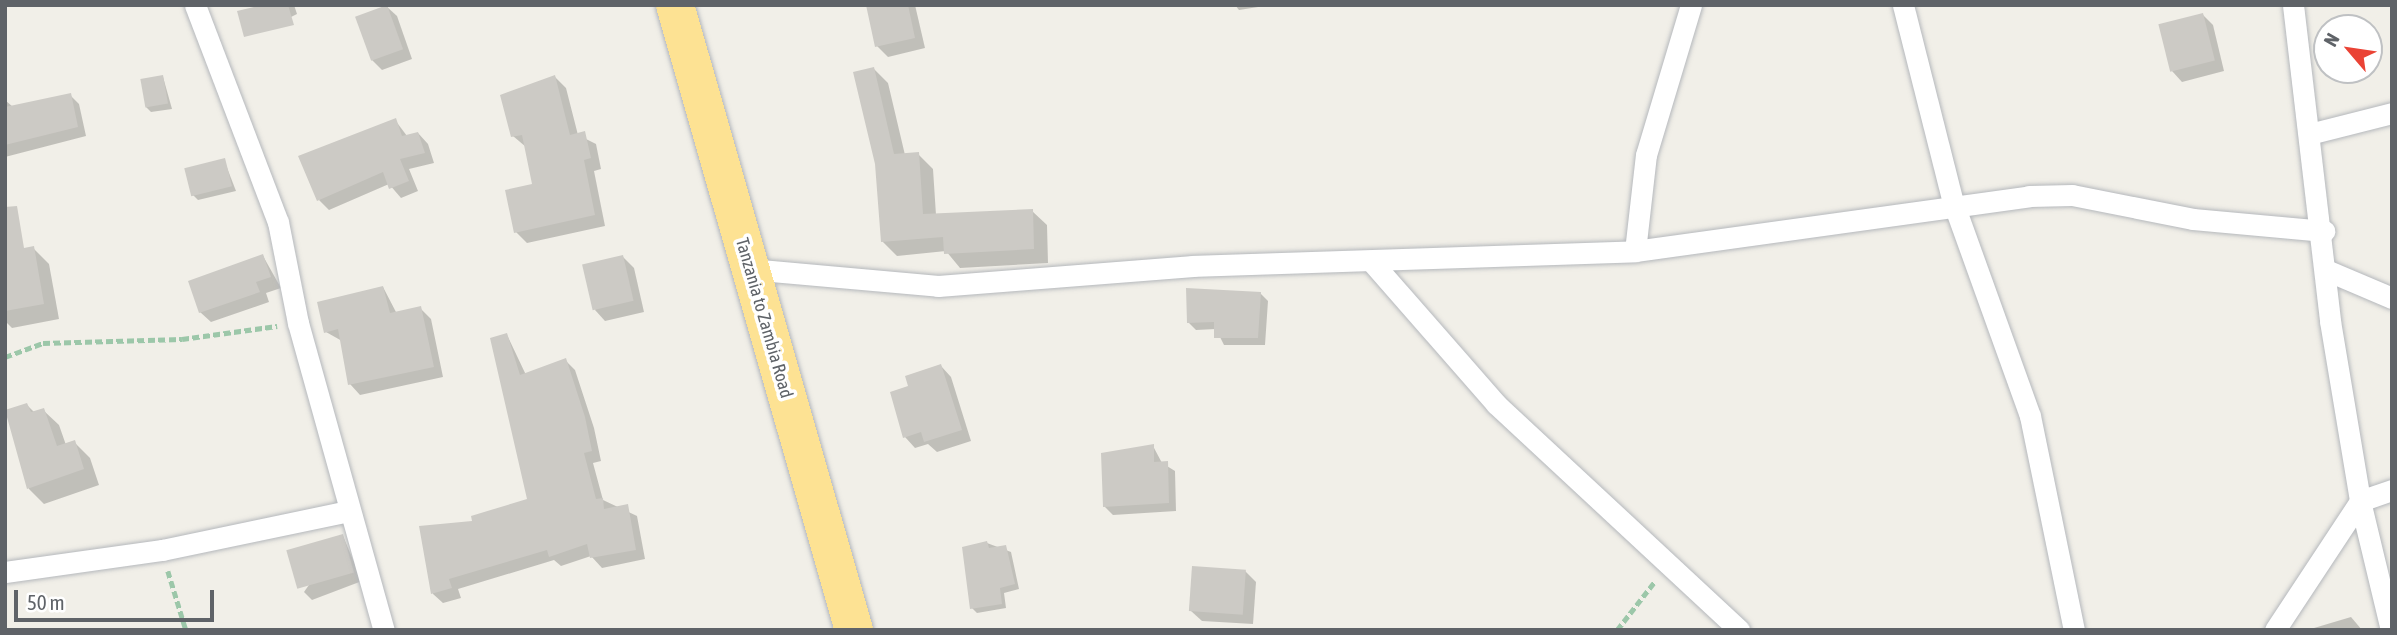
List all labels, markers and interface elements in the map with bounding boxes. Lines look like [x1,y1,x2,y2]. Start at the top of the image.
north arrow [2313,14,2383,84]
text: N [2319,30,2344,50]
street label: Tanzania to Zambia Road [731,235,797,401]
scale bar [18,576,217,620]
text: 50 m [27,590,65,614]

